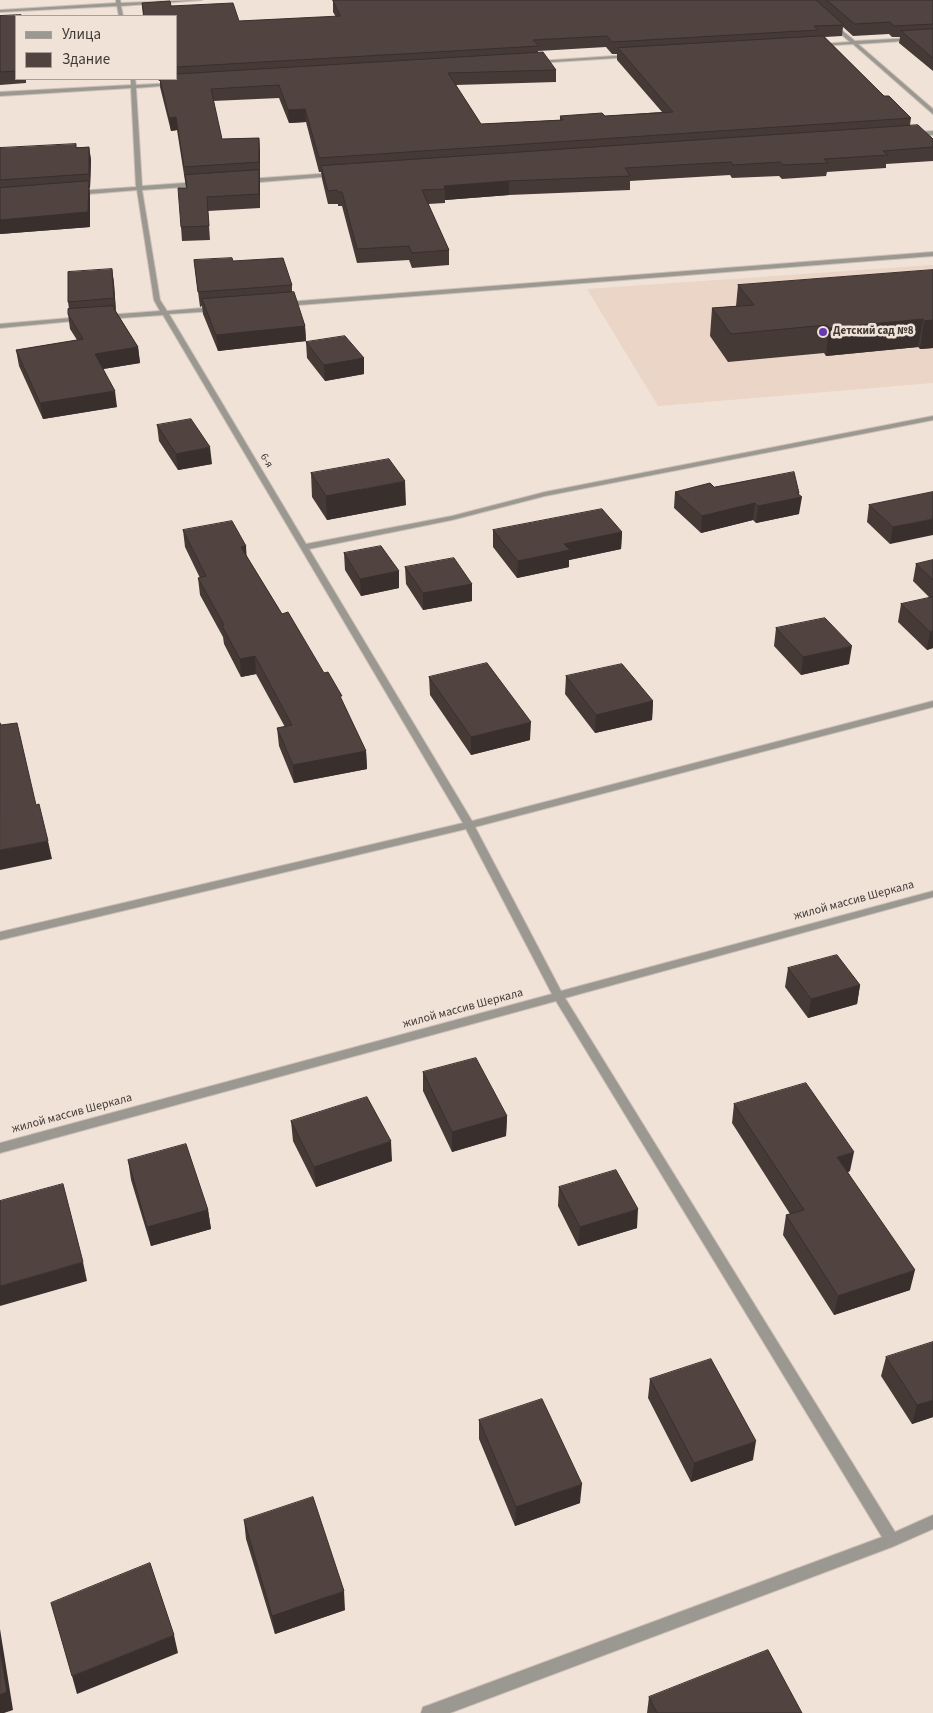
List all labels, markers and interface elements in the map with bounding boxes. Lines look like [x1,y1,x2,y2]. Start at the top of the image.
legend [15,15,178,80]
text: Улица [62,24,101,45]
text: Здание [62,49,110,70]
place label: Детский сад №8 [833,325,913,339]
marker: Детский сад №8 [817,326,829,338]
street label: 6-я [257,451,275,471]
street label: жилой массив Шеркала [792,878,916,924]
street label: жилой массив Шеркала [401,986,525,1032]
street label: жилой массив Шеркала [10,1091,134,1137]

